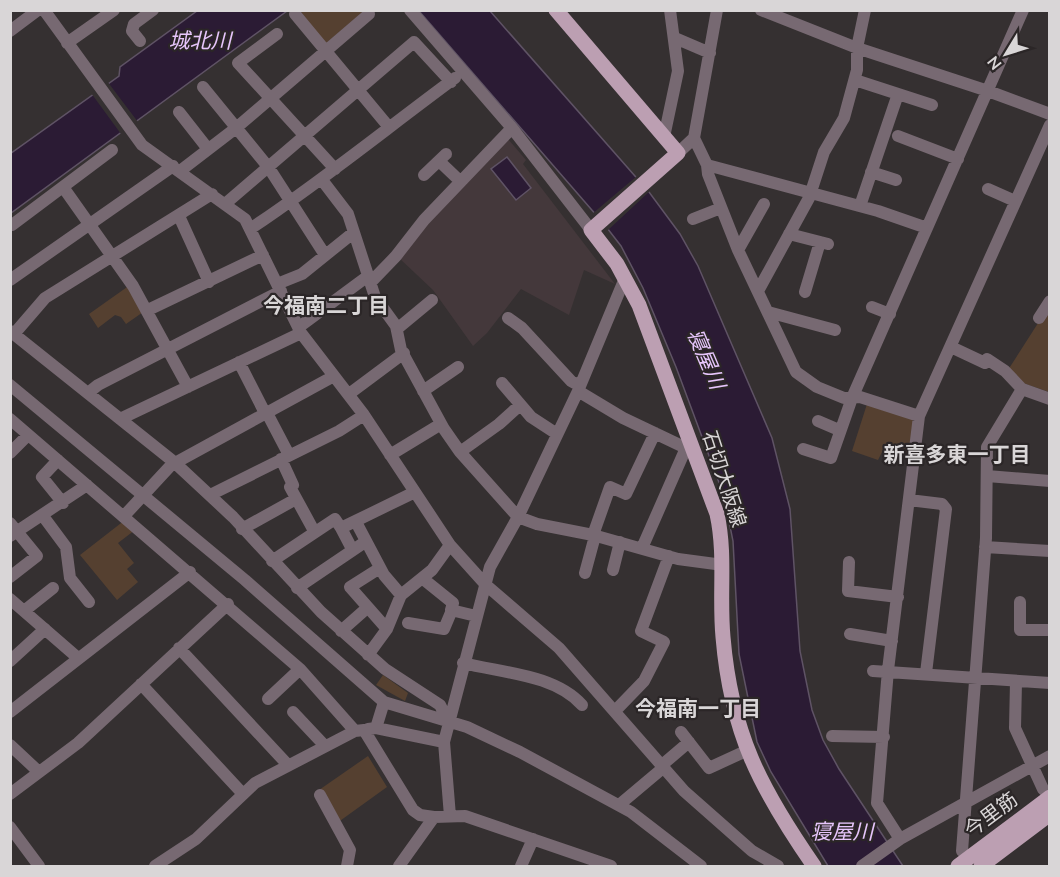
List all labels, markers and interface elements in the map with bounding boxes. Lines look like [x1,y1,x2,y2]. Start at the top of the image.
north arrow [976,24,1036,84]
water label: 城北川 [169,27,233,55]
text: N [983,51,1007,74]
district label: 今福南二丁目 [263,292,389,320]
water label: 寝屋川 [681,325,732,395]
street label: 石切大阪線 [696,427,752,531]
district label: 新喜多東一丁目 [884,441,1031,469]
district label: 今福南一丁目 [635,695,761,723]
street label: 今里筋 [959,786,1023,844]
water label: 寝屋川 [811,818,875,846]

